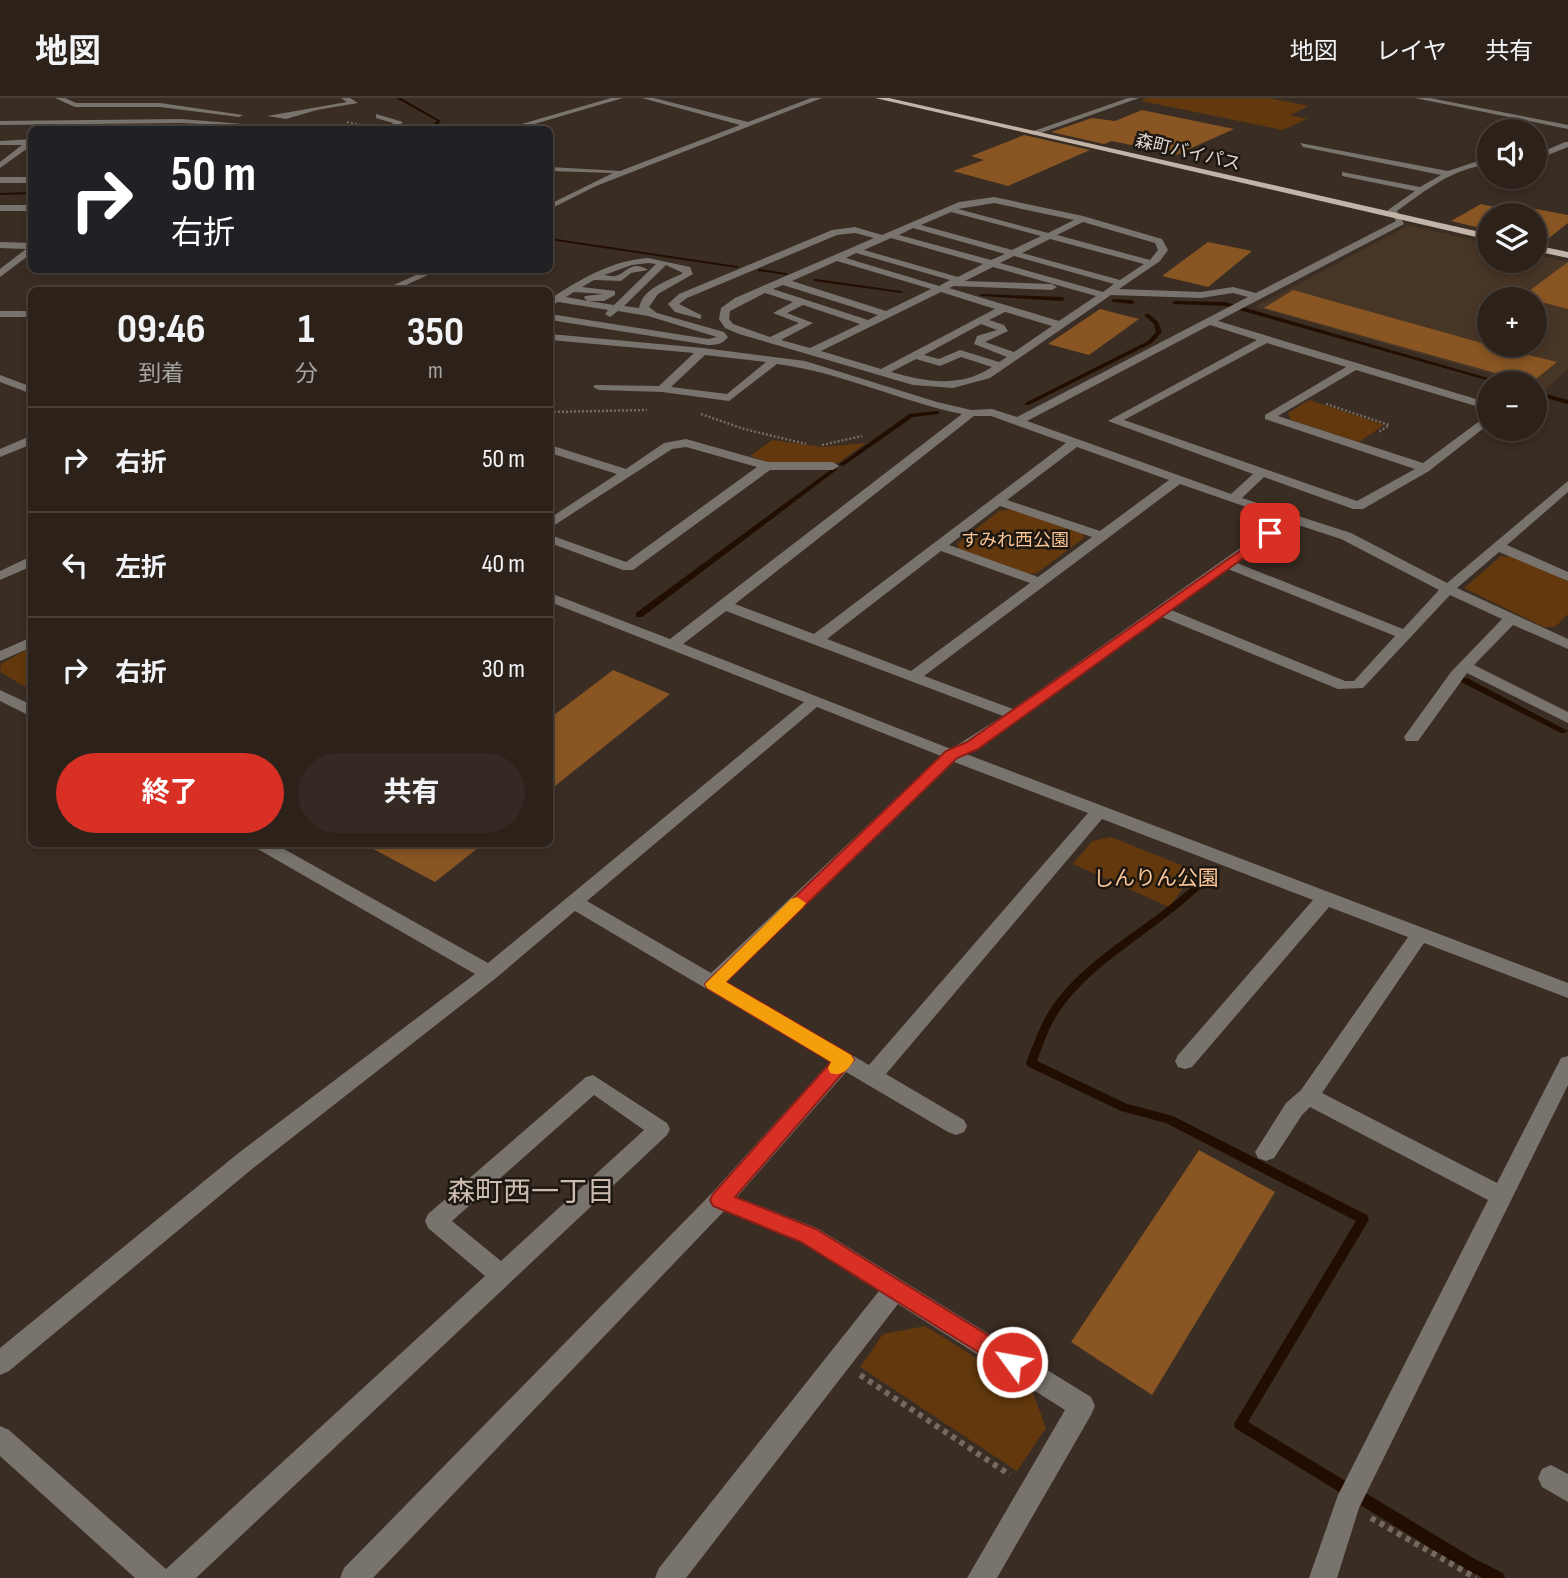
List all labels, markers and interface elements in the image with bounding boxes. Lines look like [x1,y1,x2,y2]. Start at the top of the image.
text: 地図 [35,32,101,72]
text: 地図 [1290,37,1338,66]
text: レイヤ [1376,37,1447,66]
text: 共有 [1485,37,1533,66]
map controls [1477,119,1547,441]
button: sound [1477,119,1547,189]
street label: 森町バイパス [1133,130,1243,175]
text: 50 m [171,146,256,205]
icon: right [56,154,147,245]
button: layers [1477,203,1547,273]
text: 右折 [171,214,235,253]
button: + [1477,287,1547,357]
text: 09:46 [117,304,206,355]
text: 1 [298,304,314,355]
text: 350 [407,307,464,358]
text: m [428,357,443,385]
text: 到着 [138,360,184,388]
text: 分 [295,360,318,388]
button: − [1477,371,1547,441]
icon: right [56,441,94,479]
text: 50 m [482,444,525,475]
text: 右折 [115,448,167,479]
pin [1240,503,1300,563]
icon: arrive [1251,514,1289,552]
park label: すみれ西公園 [961,530,1069,551]
icon: left [56,546,94,584]
text: 40 m [482,549,525,580]
text: 左折 [115,553,167,584]
icon: right [56,651,94,689]
text: 30 m [482,654,525,685]
text: 右折 [115,658,167,689]
button: 終了 [56,753,284,833]
button: 共有 [298,753,525,833]
park label: しんりん公園 [1093,866,1219,891]
district label: 森町西一丁目 [447,1176,615,1209]
position arrow [975,1325,1049,1399]

